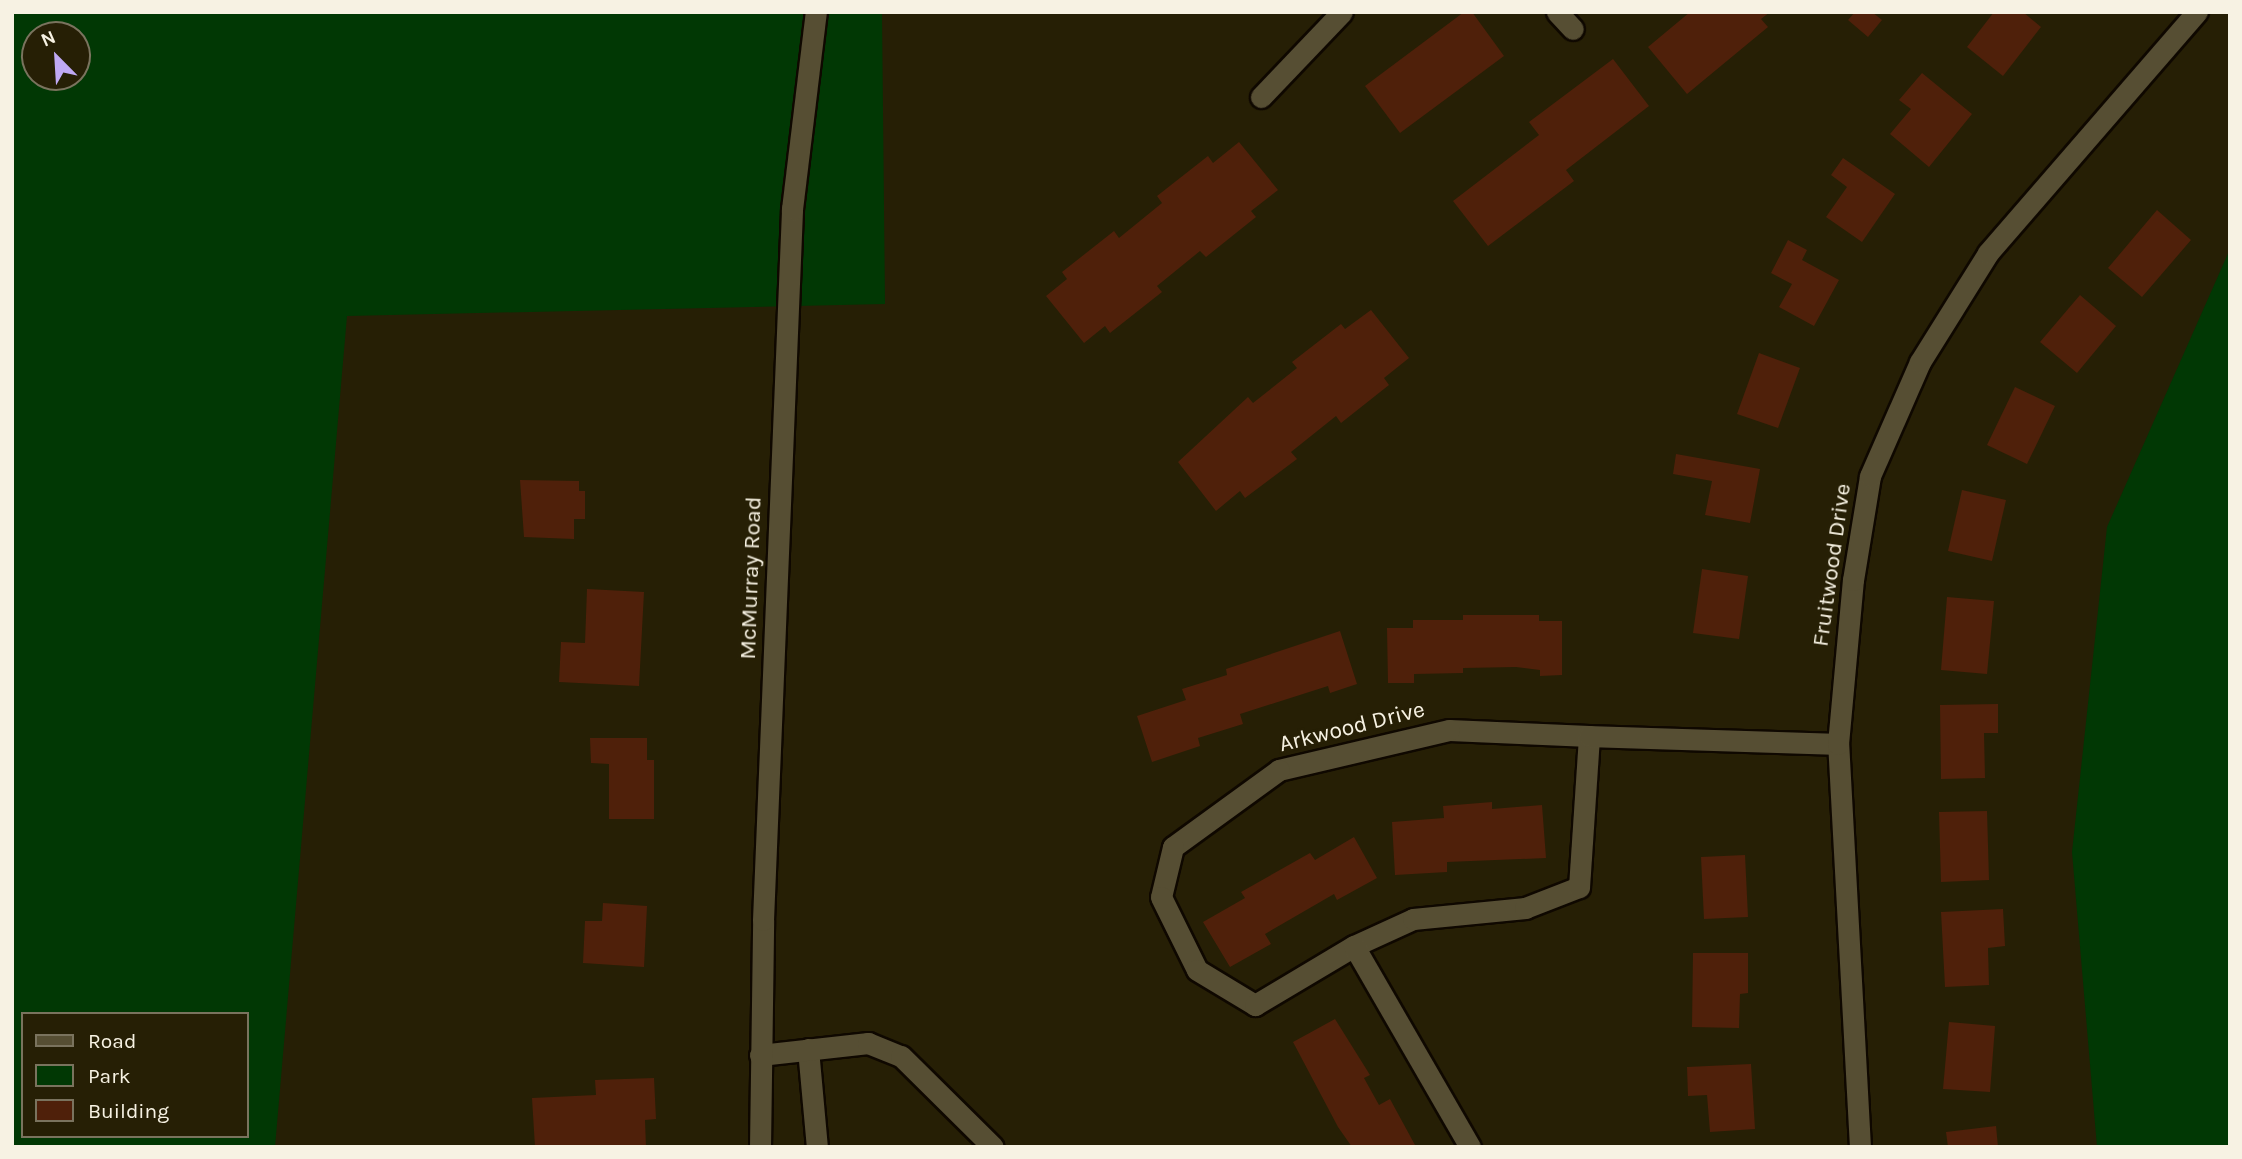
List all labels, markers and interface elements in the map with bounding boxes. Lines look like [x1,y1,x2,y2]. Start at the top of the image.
north arrow [21,21,91,91]
text: N [38,26,59,51]
street label: Fruitwood Drive [1807,482,1857,648]
street label: McMurray Road [734,496,768,660]
street label: Arkwood Drive [1276,696,1428,758]
legend [21,1012,248,1138]
text: Road [88,1029,136,1053]
text: Park [88,1064,131,1088]
text: Building [88,1099,169,1123]

